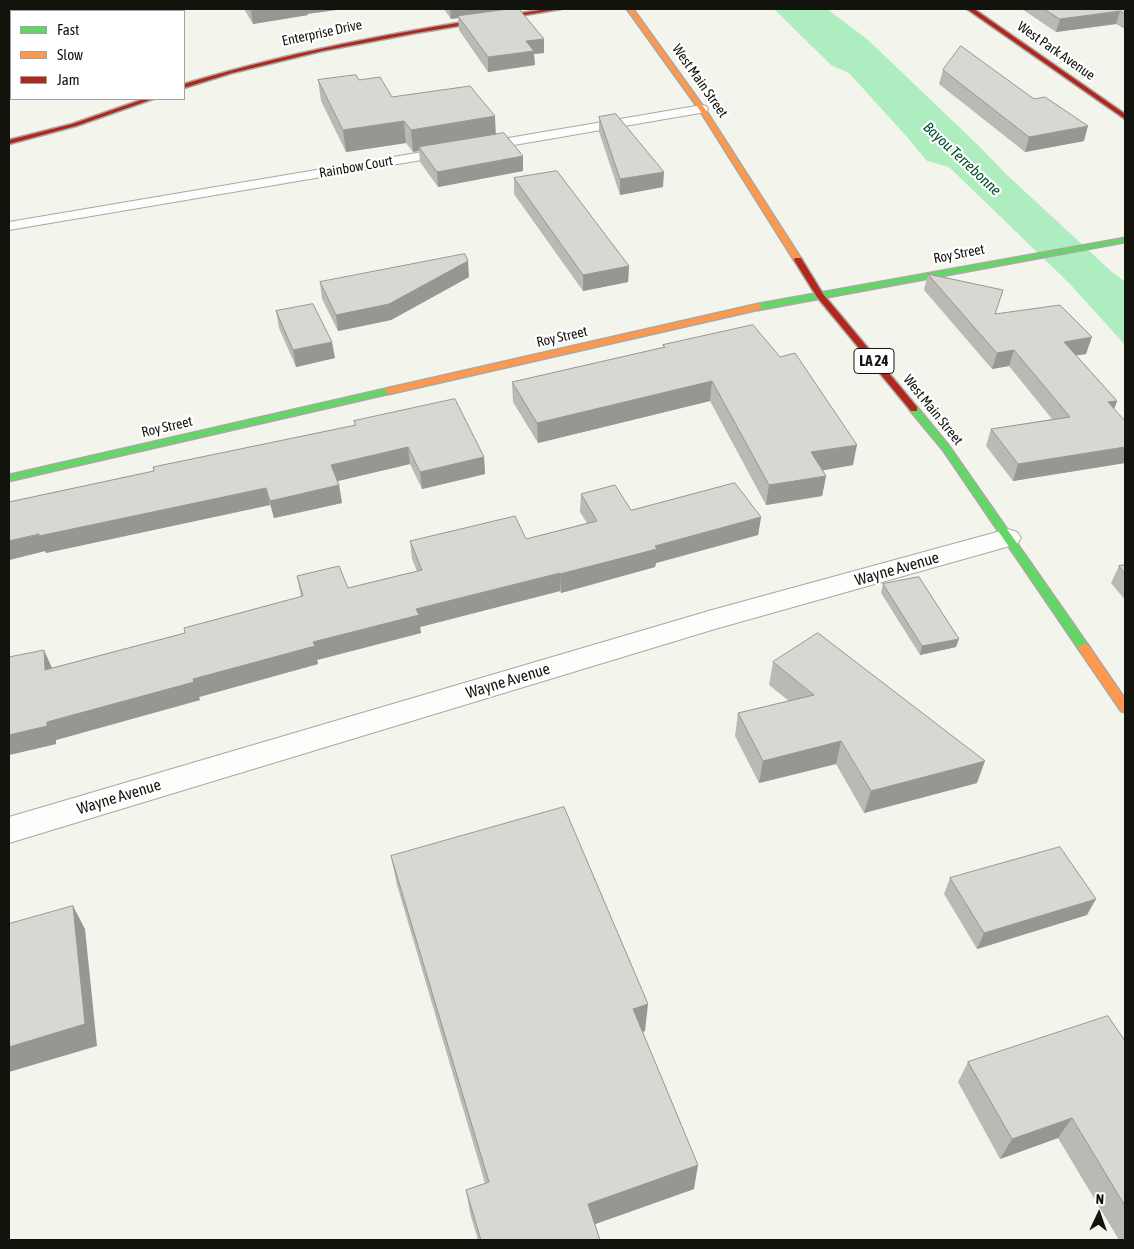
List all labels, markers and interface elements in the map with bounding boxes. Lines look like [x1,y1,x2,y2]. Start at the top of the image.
legend [10,10,185,100]
street label: Enterprise Drive [280,16,364,50]
street label: West Park Avenue [1014,18,1098,84]
text: Fast [57,21,79,38]
street label: West Main Street [669,41,731,121]
text: Slow [57,46,83,63]
text: Jam [57,71,80,88]
water label: Bayou Terrebonne [919,118,1005,200]
street label: Rainbow Court [318,152,394,182]
street label: Roy Street [932,241,986,267]
street label: Roy Street [535,323,589,351]
road number: LA 24 [854,348,894,374]
street label: West Main Street [900,371,966,449]
street label: Roy Street [140,413,194,441]
street label: Wayne Avenue [853,548,941,590]
street label: Wayne Avenue [464,659,552,703]
street label: Wayne Avenue [75,775,163,819]
north arrow [1074,1189,1124,1239]
text: N [1095,1191,1104,1207]

